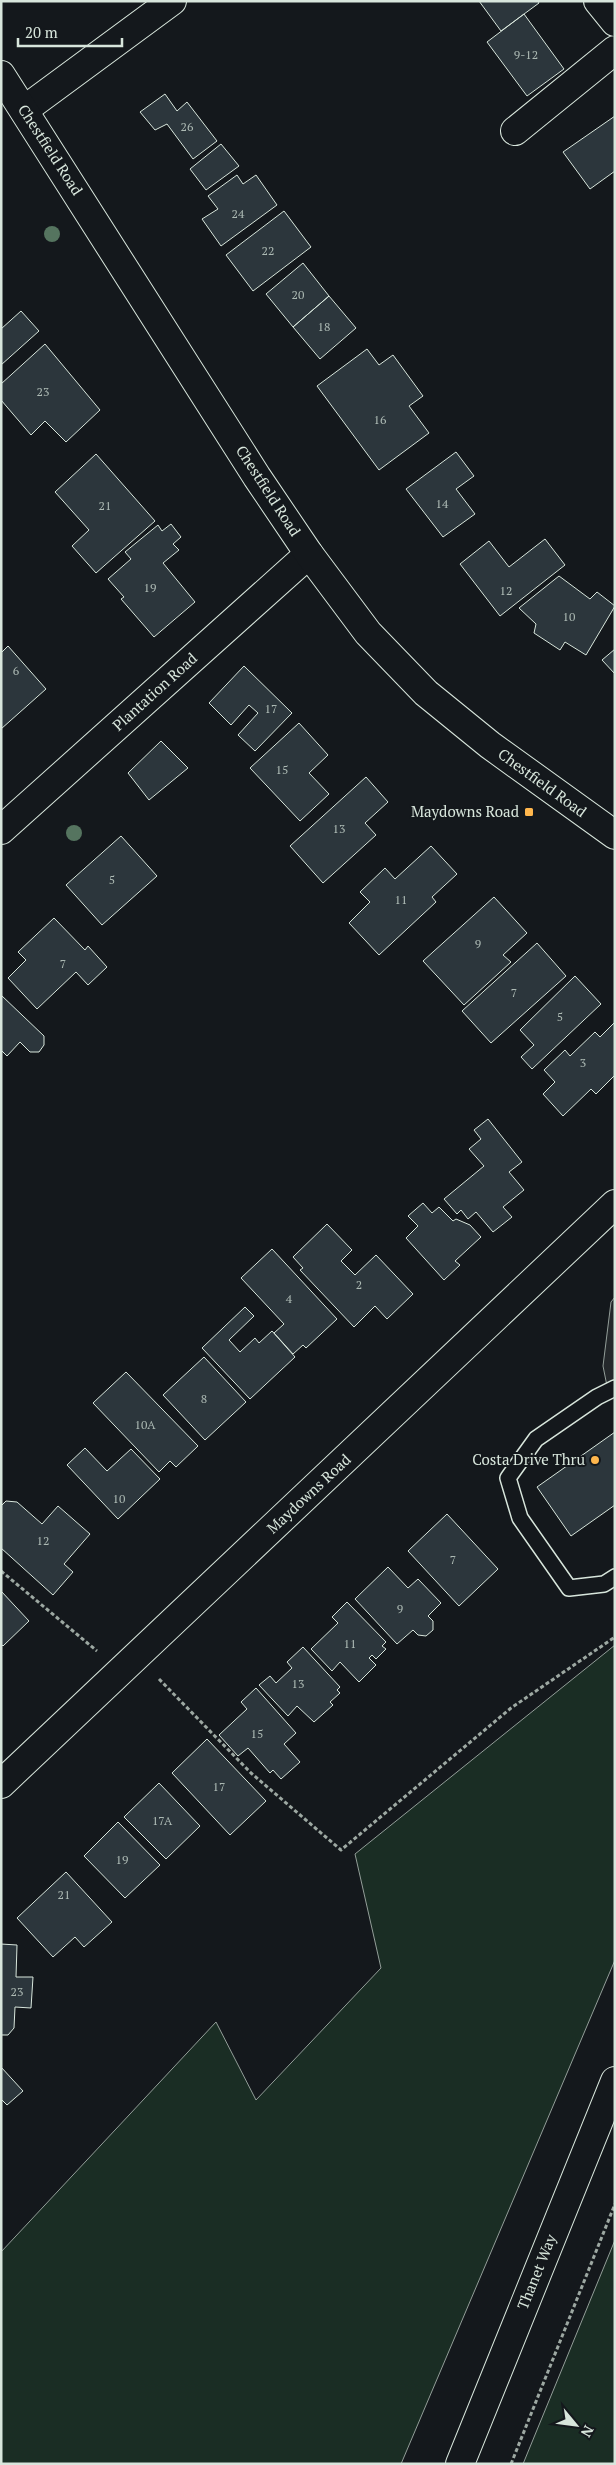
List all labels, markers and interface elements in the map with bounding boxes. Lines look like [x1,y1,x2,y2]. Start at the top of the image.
scale bar [18,15,121,47]
text: 20 m [25,22,58,42]
house number: 9-12 [514,47,538,62]
street label: Chestfield Road [14,100,88,199]
house number: 26 [181,119,194,134]
house number: 24 [232,206,245,221]
house number: 22 [262,243,274,258]
house number: 20 [292,287,304,302]
house number: 18 [318,319,330,334]
house number: 23 [37,384,49,399]
house number: 16 [374,412,387,427]
street label: Chestfield Road [232,441,306,540]
house number: 14 [436,496,449,511]
house number: 21 [99,498,111,513]
house number: 19 [144,580,156,595]
house number: 12 [500,583,512,598]
house number: 10 [563,609,575,624]
street label: Plantation Road [108,648,201,735]
house number: 6 [13,663,20,678]
house number: 17 [265,701,277,716]
street label: Chestfield Road [494,743,591,821]
house number: 15 [276,762,288,777]
place label: Maydowns Road [411,801,519,821]
marker: Maydowns Road [523,806,535,818]
house number: 13 [333,821,345,836]
house number: 5 [109,872,115,887]
house number: 11 [395,892,407,907]
house number: 9 [475,936,481,951]
house number: 7 [60,956,66,971]
house number: 7 [511,985,517,1000]
house number: 5 [557,1009,563,1024]
house number: 3 [580,1055,586,1070]
house number: 2 [356,1277,362,1292]
house number: 4 [286,1291,293,1306]
house number: 8 [201,1391,207,1406]
house number: 10A [135,1417,156,1432]
street label: Maydowns Road [262,1449,355,1537]
place label: Costa Drive Thru [472,1449,585,1469]
marker: Costa Drive Thru [589,1454,601,1466]
house number: 10 [113,1491,125,1506]
house number: 12 [37,1533,49,1548]
house number: 7 [450,1552,456,1567]
house number: 9 [397,1601,403,1616]
house number: 11 [344,1636,356,1651]
house number: 13 [292,1676,304,1691]
house number: 15 [251,1726,263,1741]
house number: 17 [213,1779,225,1794]
house number: 17A [152,1813,173,1828]
house number: 19 [116,1852,128,1867]
house number: 21 [58,1887,70,1902]
house number: 23 [11,1984,23,1999]
street label: Thanet Way [512,2231,560,2312]
north arrow [551,2400,601,2450]
text: N [577,2422,599,2441]

